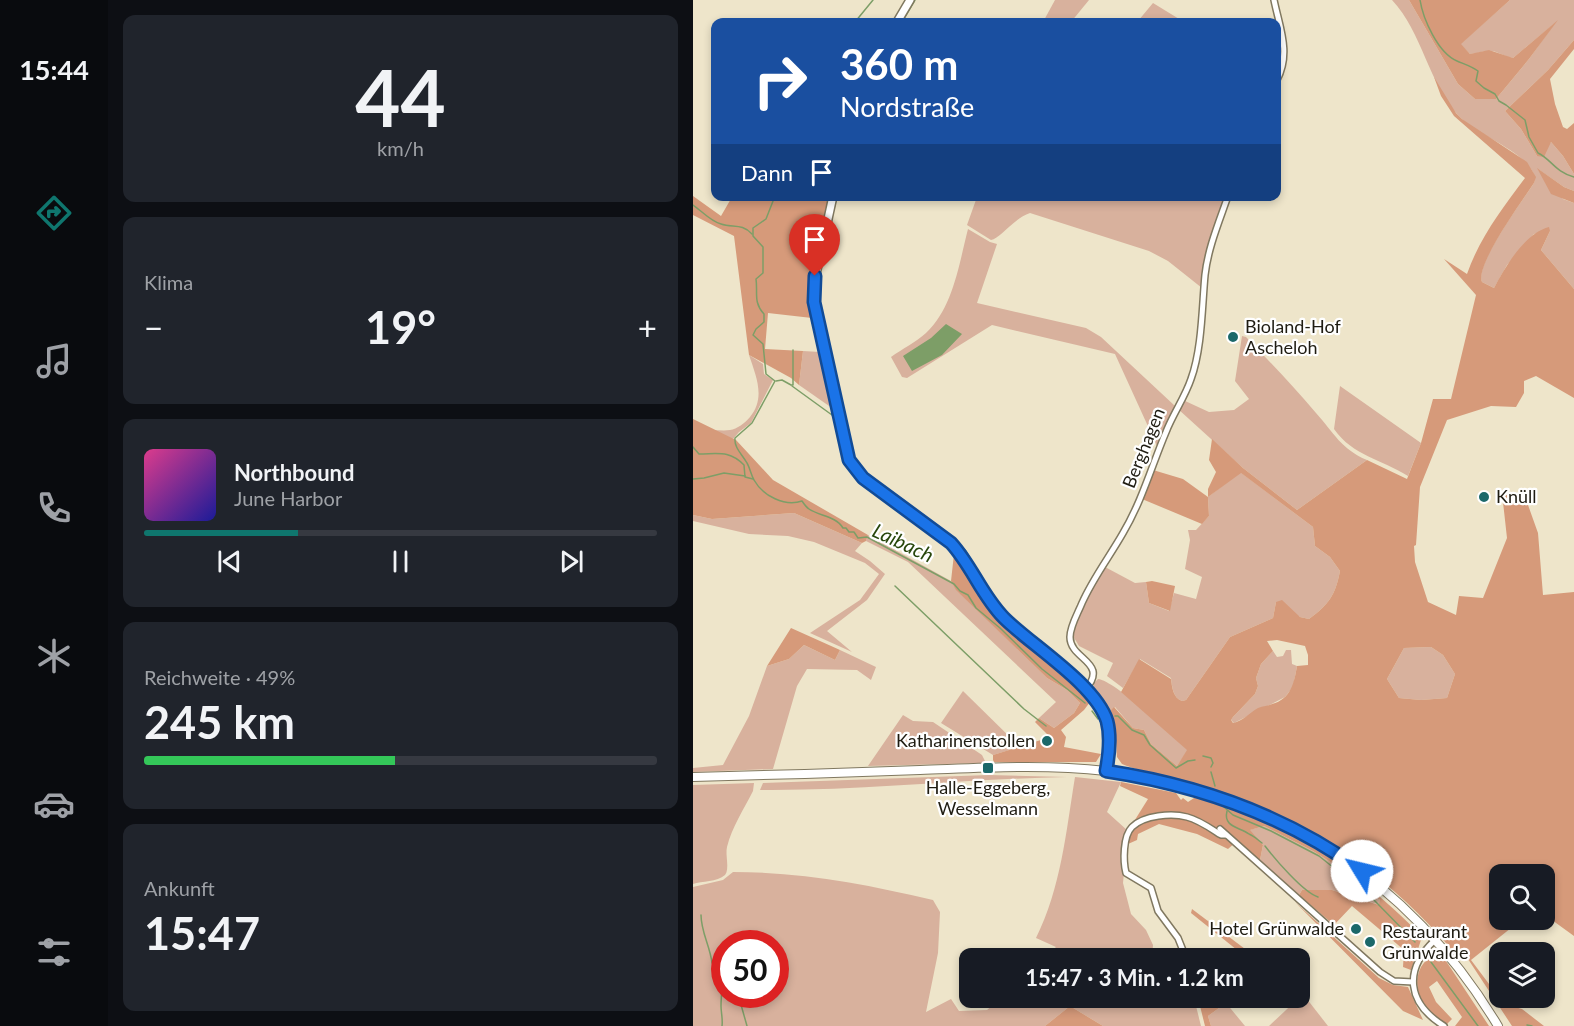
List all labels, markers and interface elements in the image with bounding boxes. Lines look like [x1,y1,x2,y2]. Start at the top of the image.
text: 360 m [840,39,958,89]
icon: right [741,42,819,120]
text: 44 [355,50,446,144]
text: 15:44 [19,53,89,86]
text: Nordstraße [840,90,974,123]
text: km/h [377,136,424,160]
icon: arrive [805,156,838,189]
text: Dann [741,159,793,186]
icon: directions [33,192,75,234]
pin [789,214,840,276]
icon: arrive [798,223,831,256]
text: Klima [144,270,193,294]
text: 19° [365,300,436,354]
text: − [144,307,163,347]
text: + [638,307,657,347]
place label: Bioland-Hof Ascheloh [1245,315,1341,358]
marker: Bioland-Hof Ascheloh [1226,330,1240,344]
icon: music [33,340,75,382]
street label: Berghagen [1117,404,1169,491]
text: Northbound [234,459,354,486]
place label: Knüll [1496,485,1537,507]
text: June Harbor [234,486,342,510]
icon: phone [33,487,75,529]
marker: Knüll [1477,490,1491,504]
water label: Laibach [869,518,938,567]
icon: previous [213,545,246,578]
icon: pause [384,545,417,578]
icon: next [555,545,588,578]
icon: climate [33,635,75,677]
text: Reichweite · 49% [144,665,295,689]
text: 245 km [144,695,295,749]
place label: Katharinenstollen [896,729,1035,751]
marker: Katharinenstollen [1040,734,1054,748]
marker: Halle-Eggeberg, Wesselmann [981,761,995,775]
place label: Halle-Eggeberg, Wesselmann [926,776,1050,819]
icon: car [33,783,75,825]
position arrow [1330,839,1394,903]
map controls [1489,864,1555,1008]
button: search [1489,864,1555,930]
text: Ankunft [144,876,215,900]
text: 15:47 [144,906,260,960]
place label: Hotel Grünwalde [1209,917,1344,939]
place label: Restaurant Grünwalde [1382,920,1468,963]
marker: Hotel Grünwalde [1349,922,1363,936]
speed limit sign: 50 [711,930,789,1008]
icon: filters [33,931,75,973]
marker: Restaurant Grünwalde [1363,935,1377,949]
button: layers [1489,942,1555,1008]
text: 15:47 · 3 Min. · 1.2 km [1025,964,1244,991]

